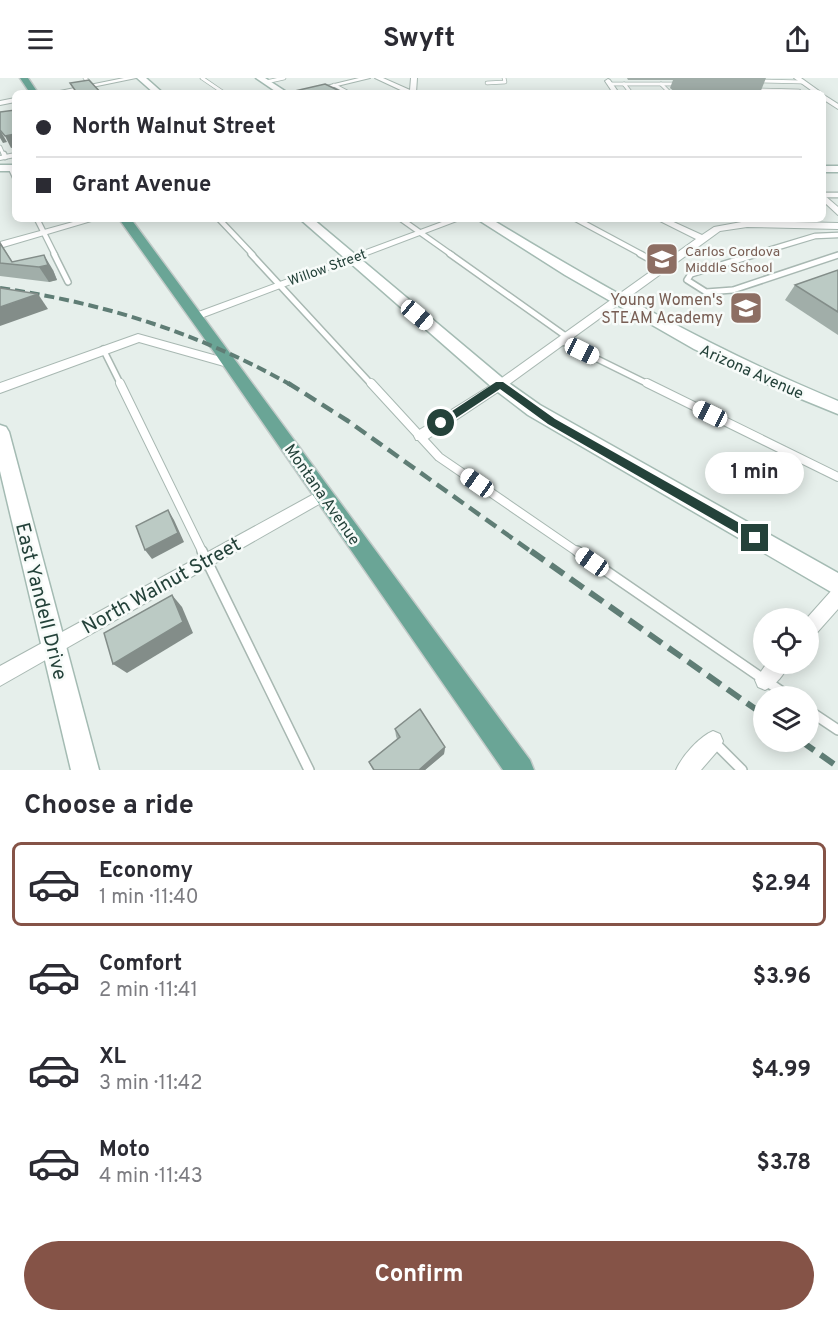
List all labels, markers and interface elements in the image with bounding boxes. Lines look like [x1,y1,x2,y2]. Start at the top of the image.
text: Swyft [383,22,455,56]
icon: menu [24,23,57,56]
icon: share [781,23,814,56]
text: North Walnut Street [72,114,276,141]
text: Grant Avenue [72,172,211,199]
school or university icon: Carlos Cordova Middle School [644,241,680,277]
place label: Carlos Cordova Middle School [685,244,780,277]
street label: Willow Street [286,246,369,290]
school or university icon: Young Women's STEAM Academy [728,290,764,326]
place label: Young Women's STEAM Academy [601,291,723,329]
car [397,297,437,333]
car [562,335,602,367]
street label: Arizona Avenue [696,341,806,405]
car [690,398,730,430]
route start [427,409,454,436]
street label: Montana Avenue [279,441,364,550]
callout: 1 min [706,451,804,493]
text: 1 min [730,460,779,486]
car [457,465,497,501]
street label: East Yandell Drive [8,520,72,683]
route end [741,524,768,551]
street label: North Walnut Street [78,532,246,641]
car [572,544,612,580]
map controls [753,608,819,752]
button: locate [753,608,819,674]
button: layers [753,686,819,752]
text: Choose a ride [24,789,194,823]
icon: car [27,857,81,911]
text: Economy [99,858,193,885]
text: $2.94 [751,871,811,898]
text: 1 min · 11:40 [99,885,199,911]
icon: car [27,950,81,1004]
text: Comfort [99,951,182,978]
text: $3.96 [753,964,811,991]
text: 2 min · 11:41 [99,978,198,1004]
icon: car [27,1043,81,1097]
text: XL [99,1044,126,1071]
text: $4.99 [751,1057,811,1084]
text: 3 min · 11:42 [99,1071,203,1097]
icon: car [27,1136,81,1190]
text: Moto [99,1137,150,1164]
text: $3.78 [757,1150,811,1177]
text: 4 min · 11:43 [99,1164,203,1190]
button: Confirm [24,1241,814,1310]

